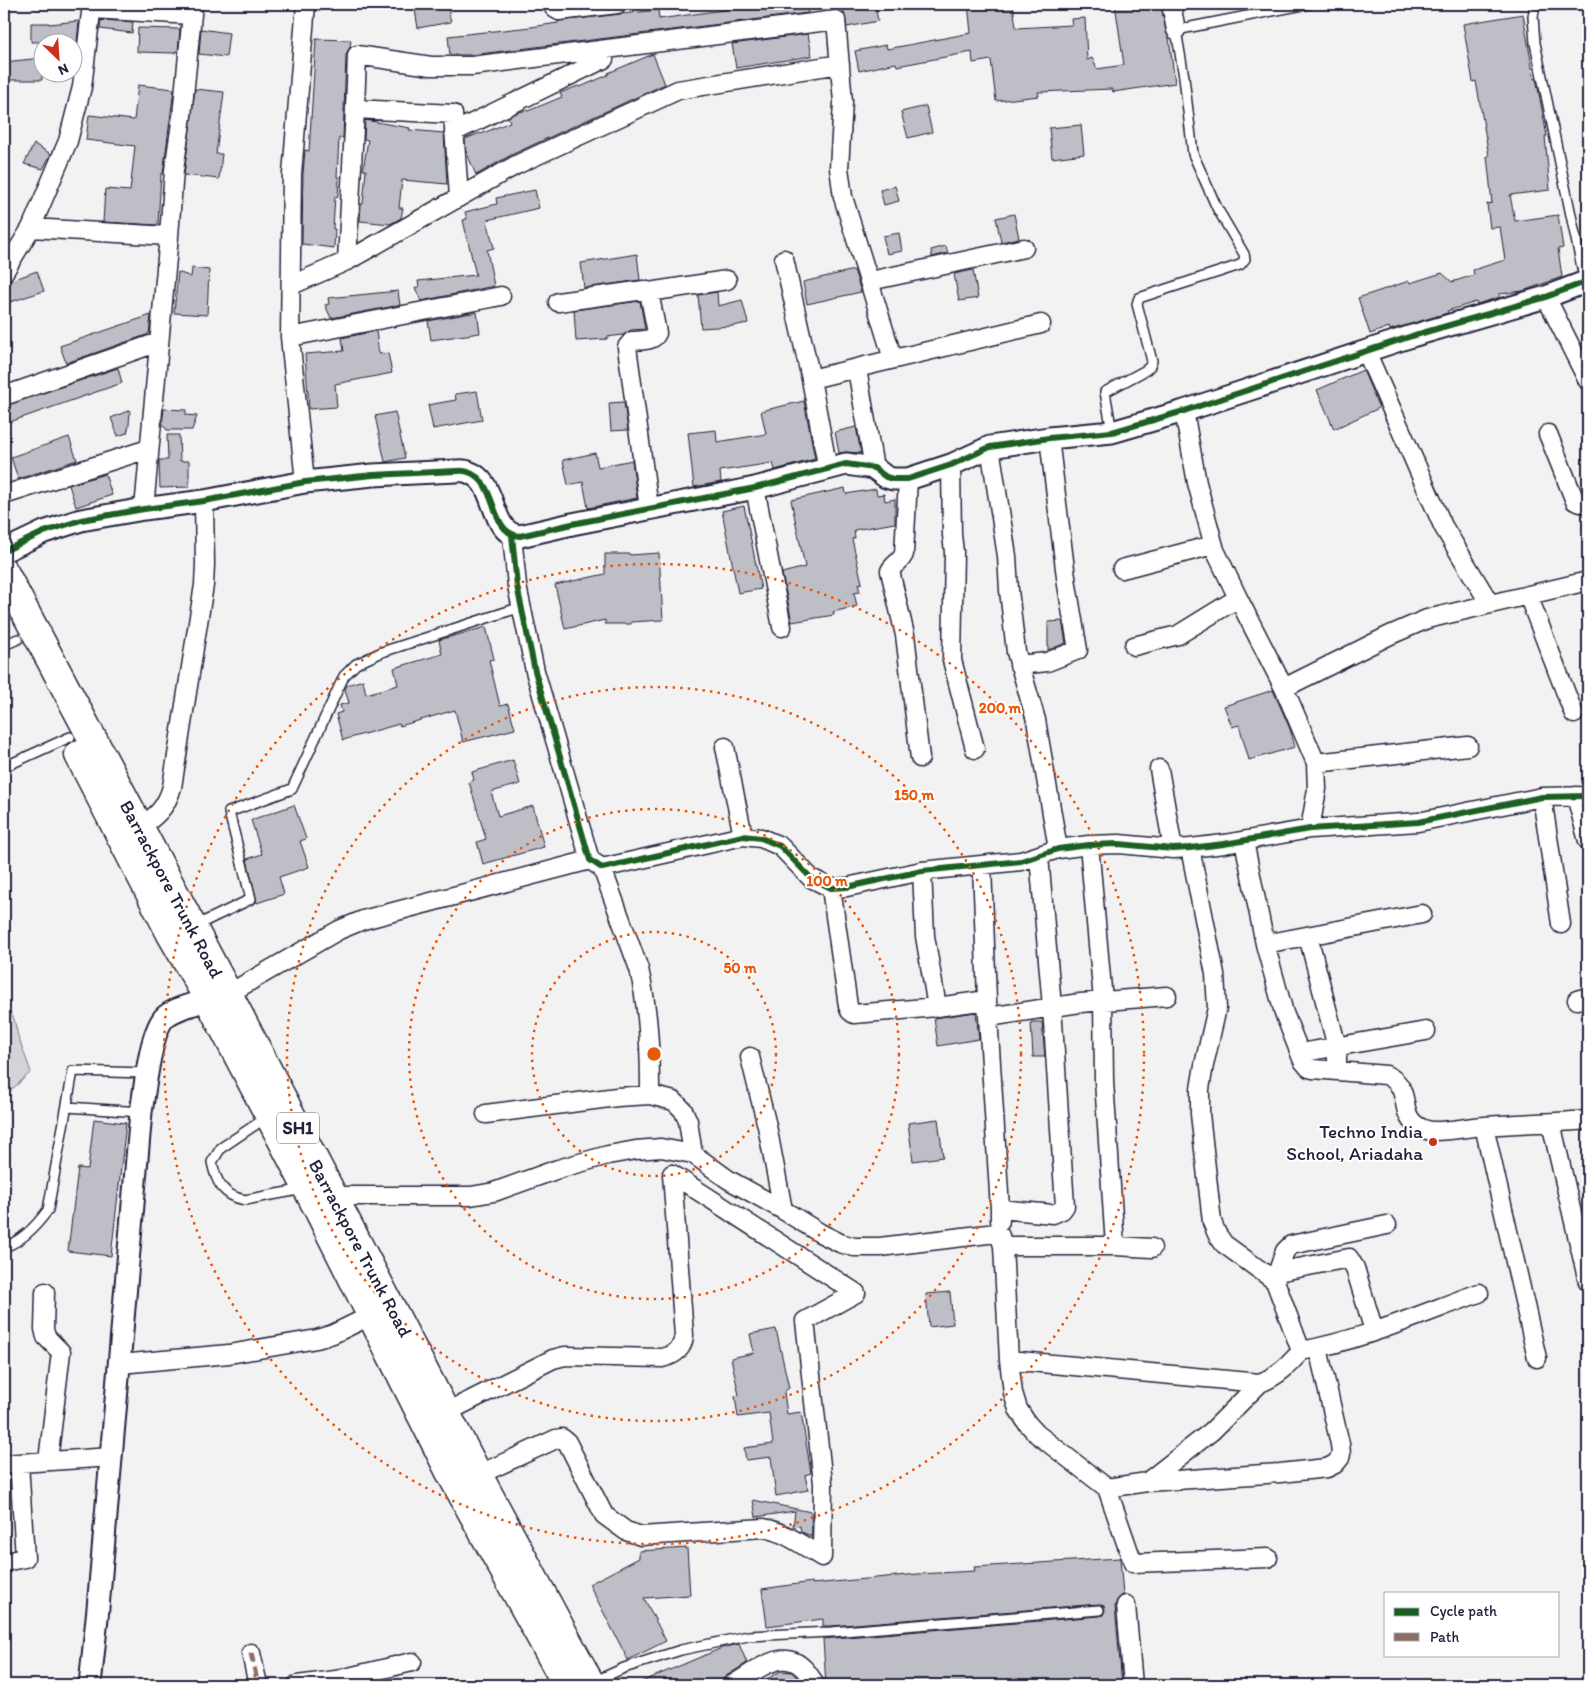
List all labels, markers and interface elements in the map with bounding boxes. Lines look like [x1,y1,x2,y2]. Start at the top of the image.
north arrow [32,32,82,82]
text: N [55,60,71,79]
text: 200 m [979,699,1022,717]
text: 150 m [894,786,934,804]
street label: Barrackpore Trunk Road [115,796,228,983]
text: 100 m [806,872,848,890]
text: 50 m [723,959,757,977]
centre of rings [645,1045,663,1063]
road number: SH1 [277,1112,319,1144]
place label: Techno India School, Ariadaha [1286,1120,1423,1165]
marker: Techno India School, Ariadaha [1427,1136,1439,1148]
street label: Barrackpore Trunk Road [304,1155,417,1342]
legend [1384,1592,1560,1656]
text: Cycle path [1430,1602,1497,1620]
text: Path [1430,1628,1459,1646]

